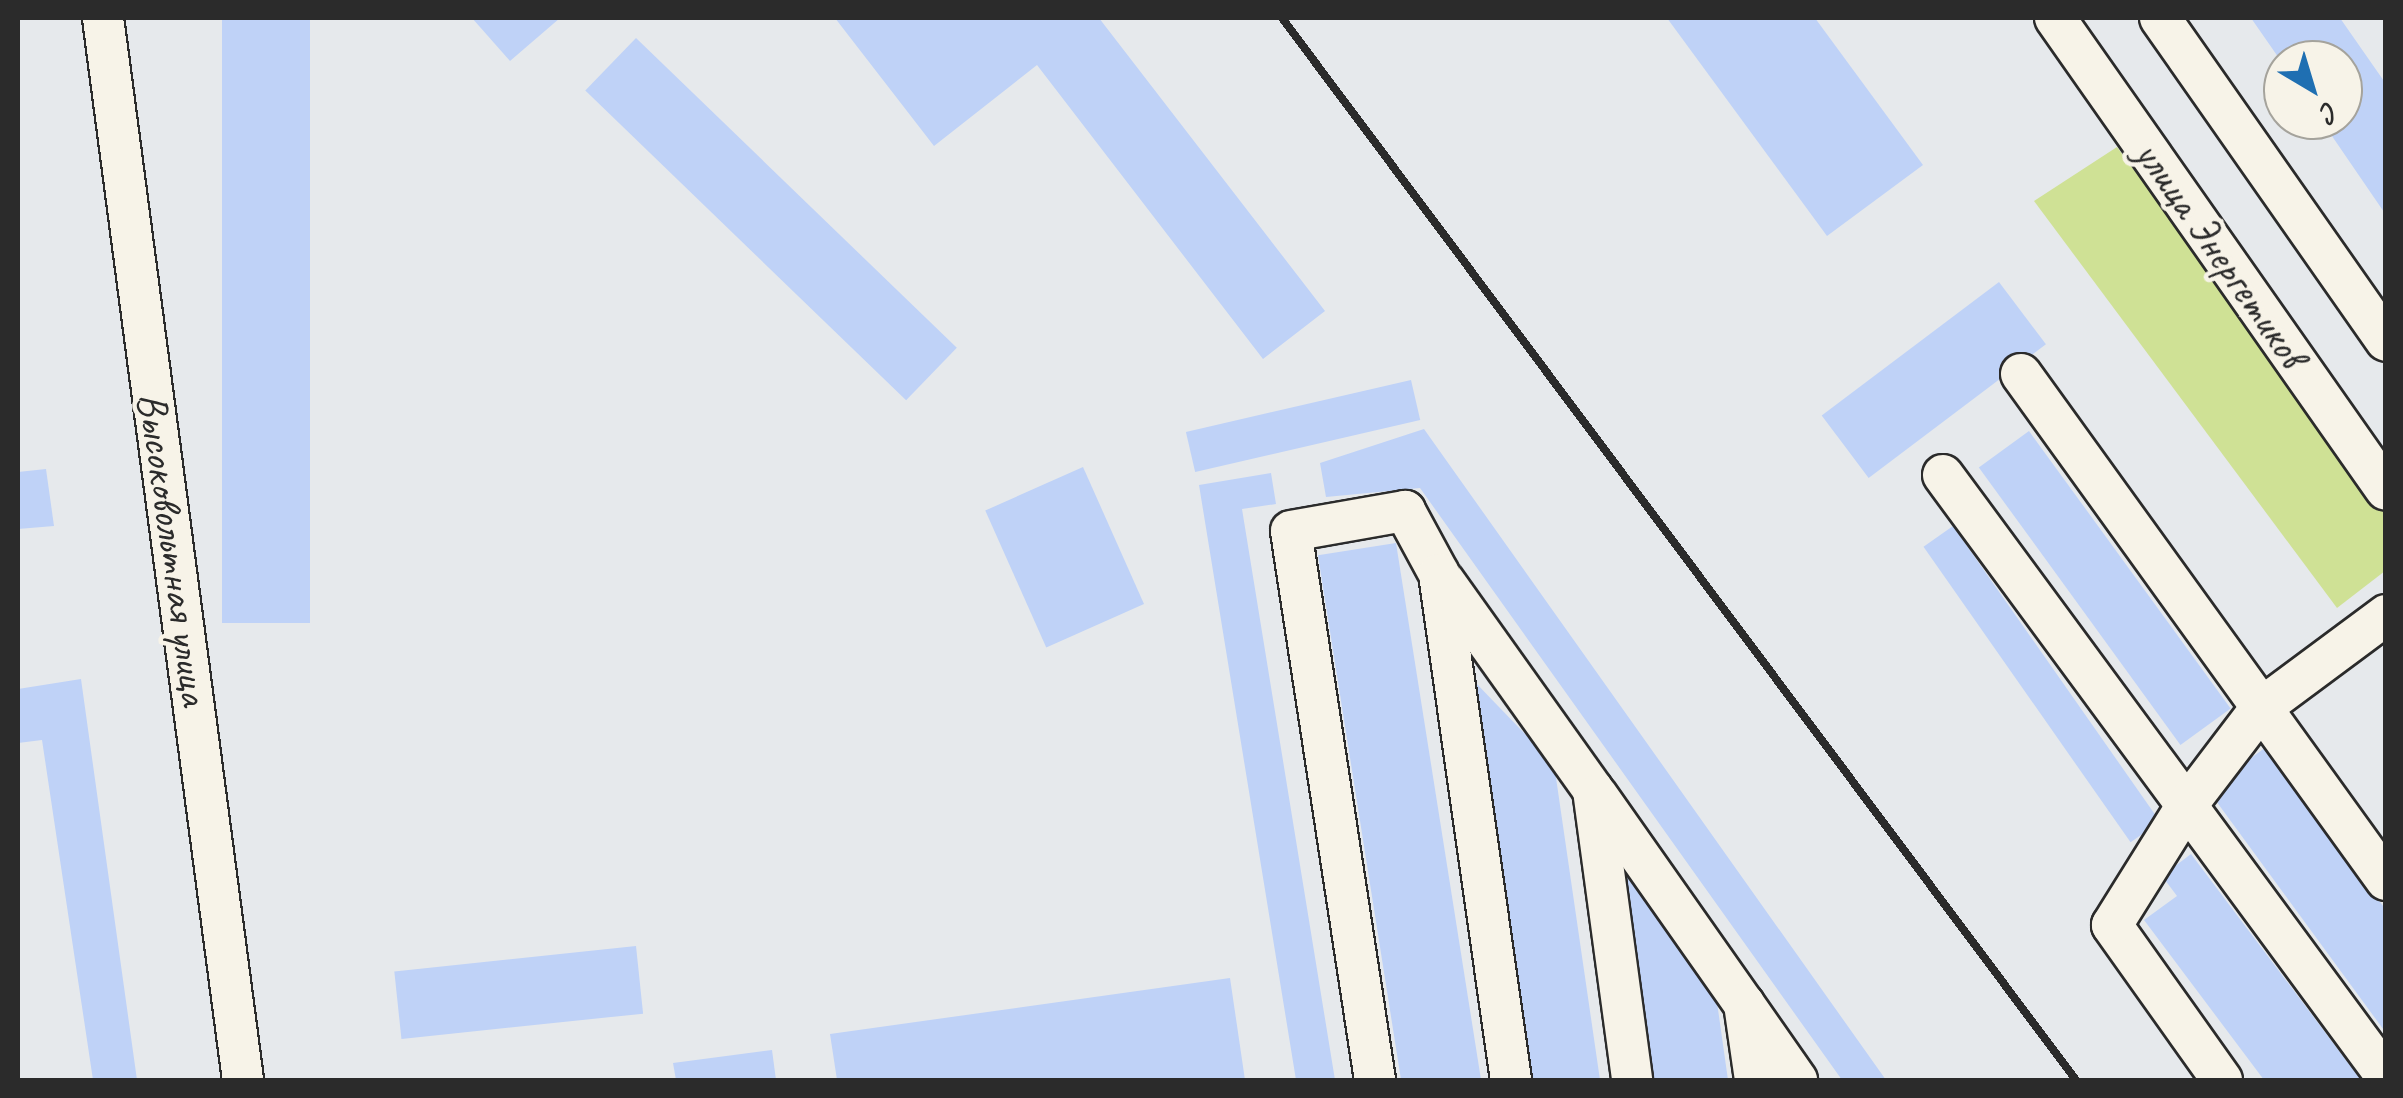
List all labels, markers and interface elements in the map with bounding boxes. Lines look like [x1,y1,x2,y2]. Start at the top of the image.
north arrow [2263,40,2363,140]
text: С [2314,94,2347,130]
street label: улица Энергетиков [2124,132,2316,376]
street label: Высоковольтная улица [126,387,220,711]

